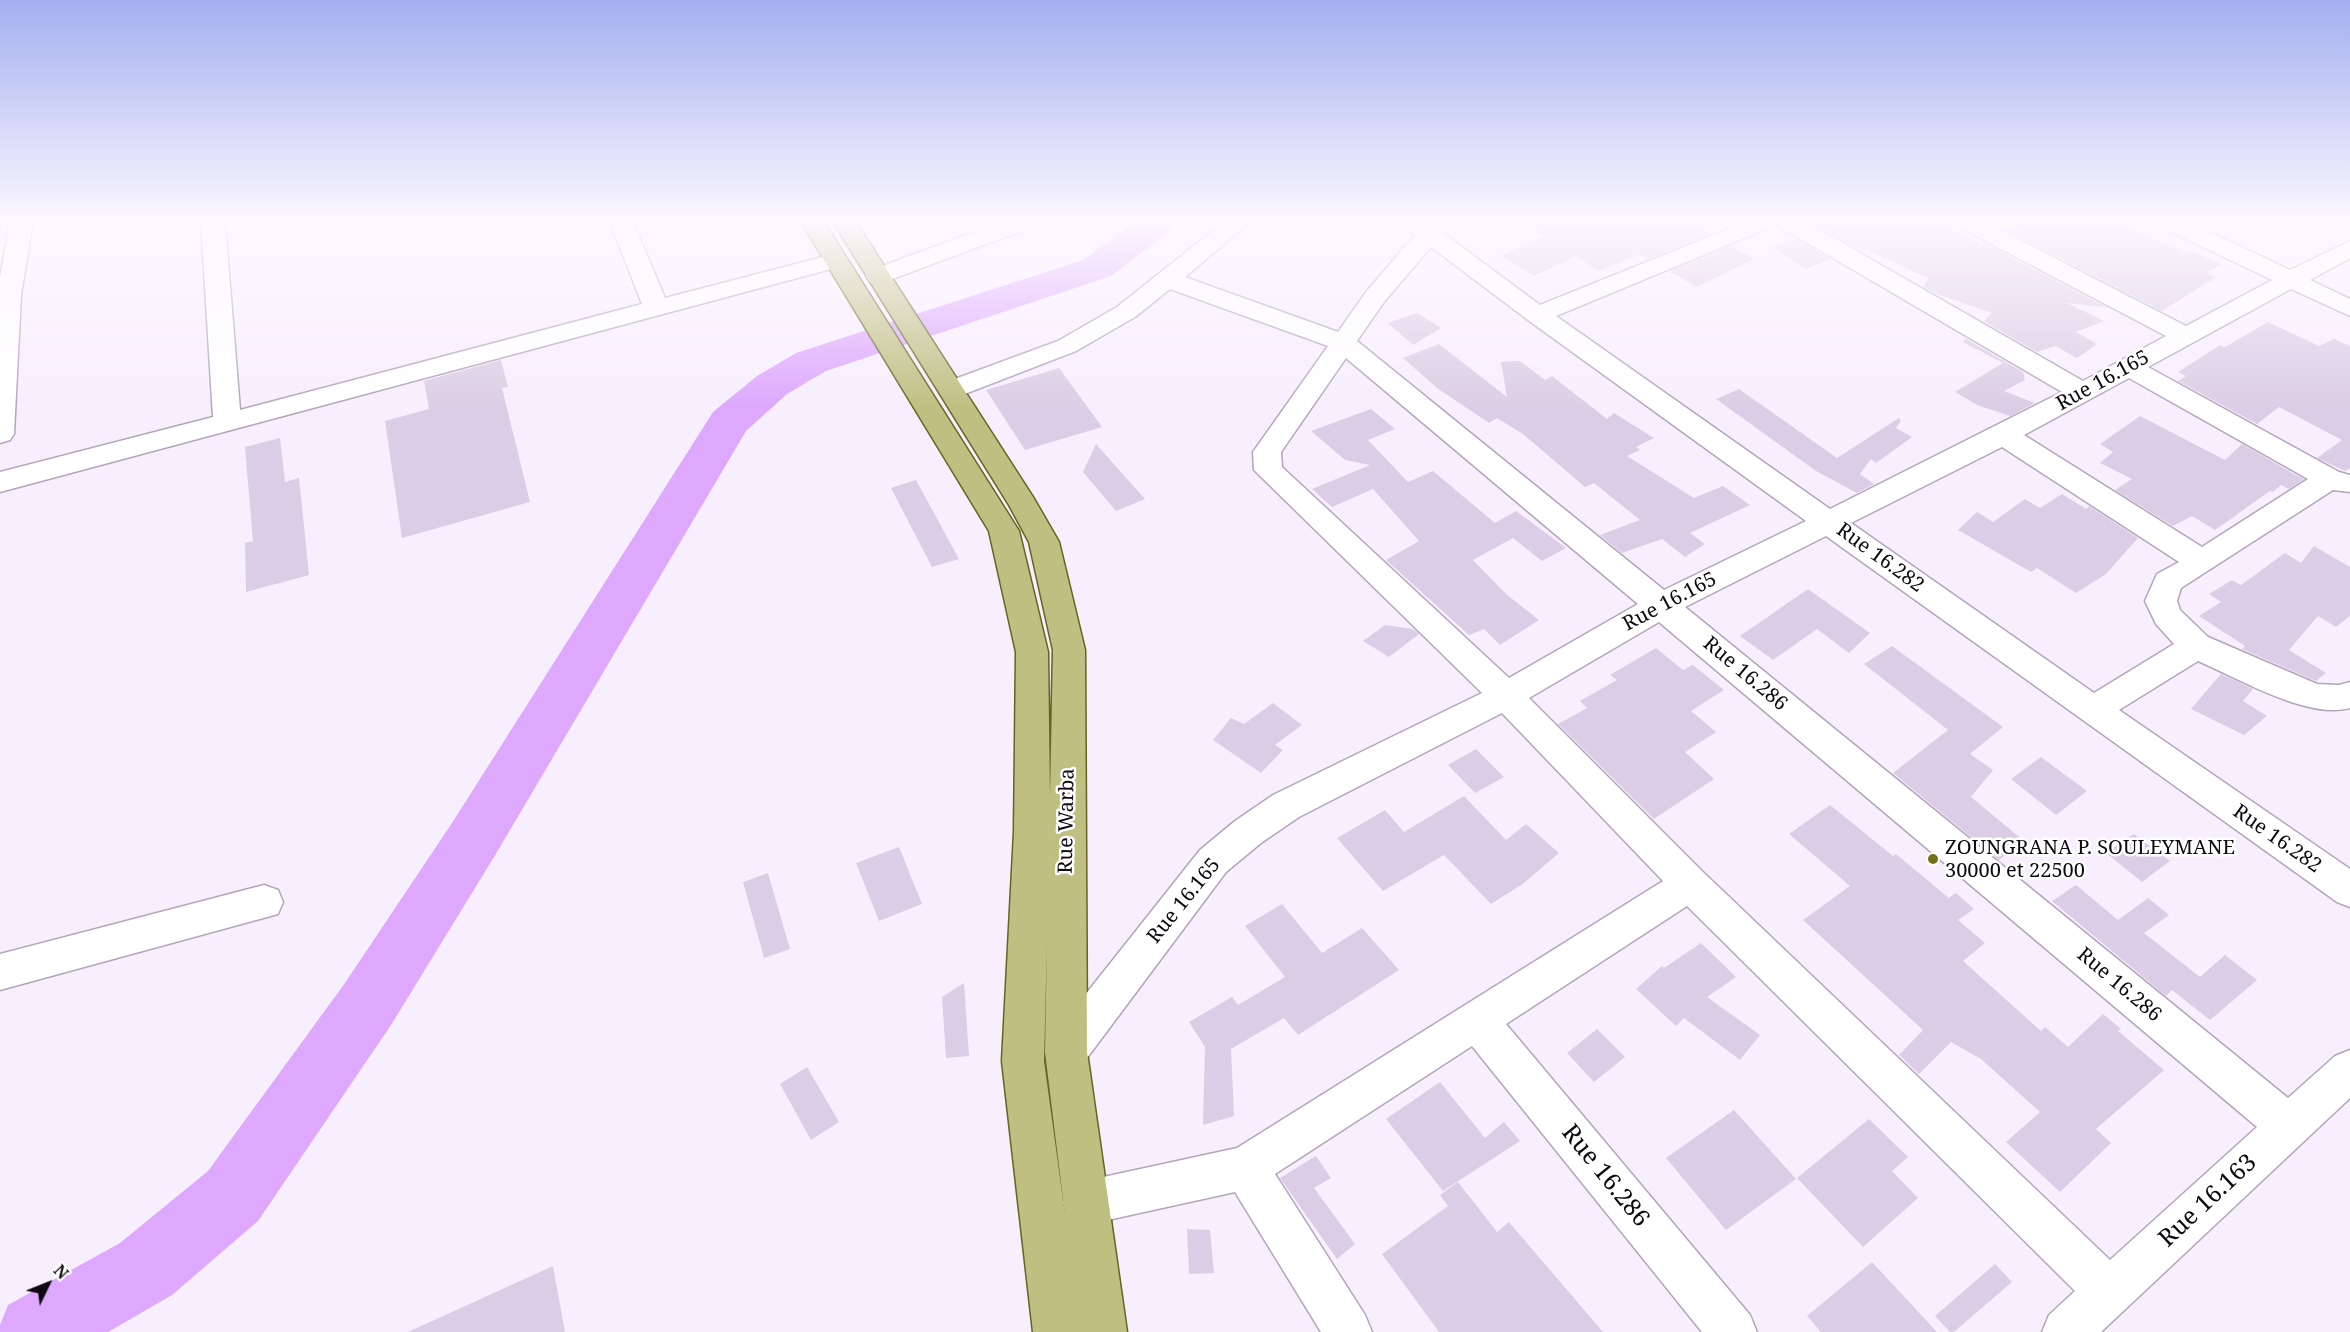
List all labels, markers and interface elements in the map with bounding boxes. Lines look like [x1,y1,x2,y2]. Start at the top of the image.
street label: Rue 16.165 [2052,346,2154,416]
street label: Rue 16.282 [1831,518,1929,598]
street label: Rue 16.165 [1619,567,1721,637]
street label: Rue 16.286 [1698,632,1792,716]
street label: Rue Warba [1054,768,1080,874]
street label: Rue 16.282 [2228,800,2326,878]
place label: ZOUNGRANA P. SOULEYMANE 30000 et 22500 [1945,836,2235,883]
marker: ZOUNGRANA P. SOULEYMANE 30000 et 22500 [1926,852,1940,866]
street label: Rue 16.165 [1142,854,1226,948]
street label: Rue 16.286 [2072,943,2166,1027]
street label: Rue 16.286 [1555,1119,1655,1233]
street label: Rue 16.163 [2153,1148,2263,1254]
north arrow [18,1254,78,1314]
text: N [49,1260,74,1284]

